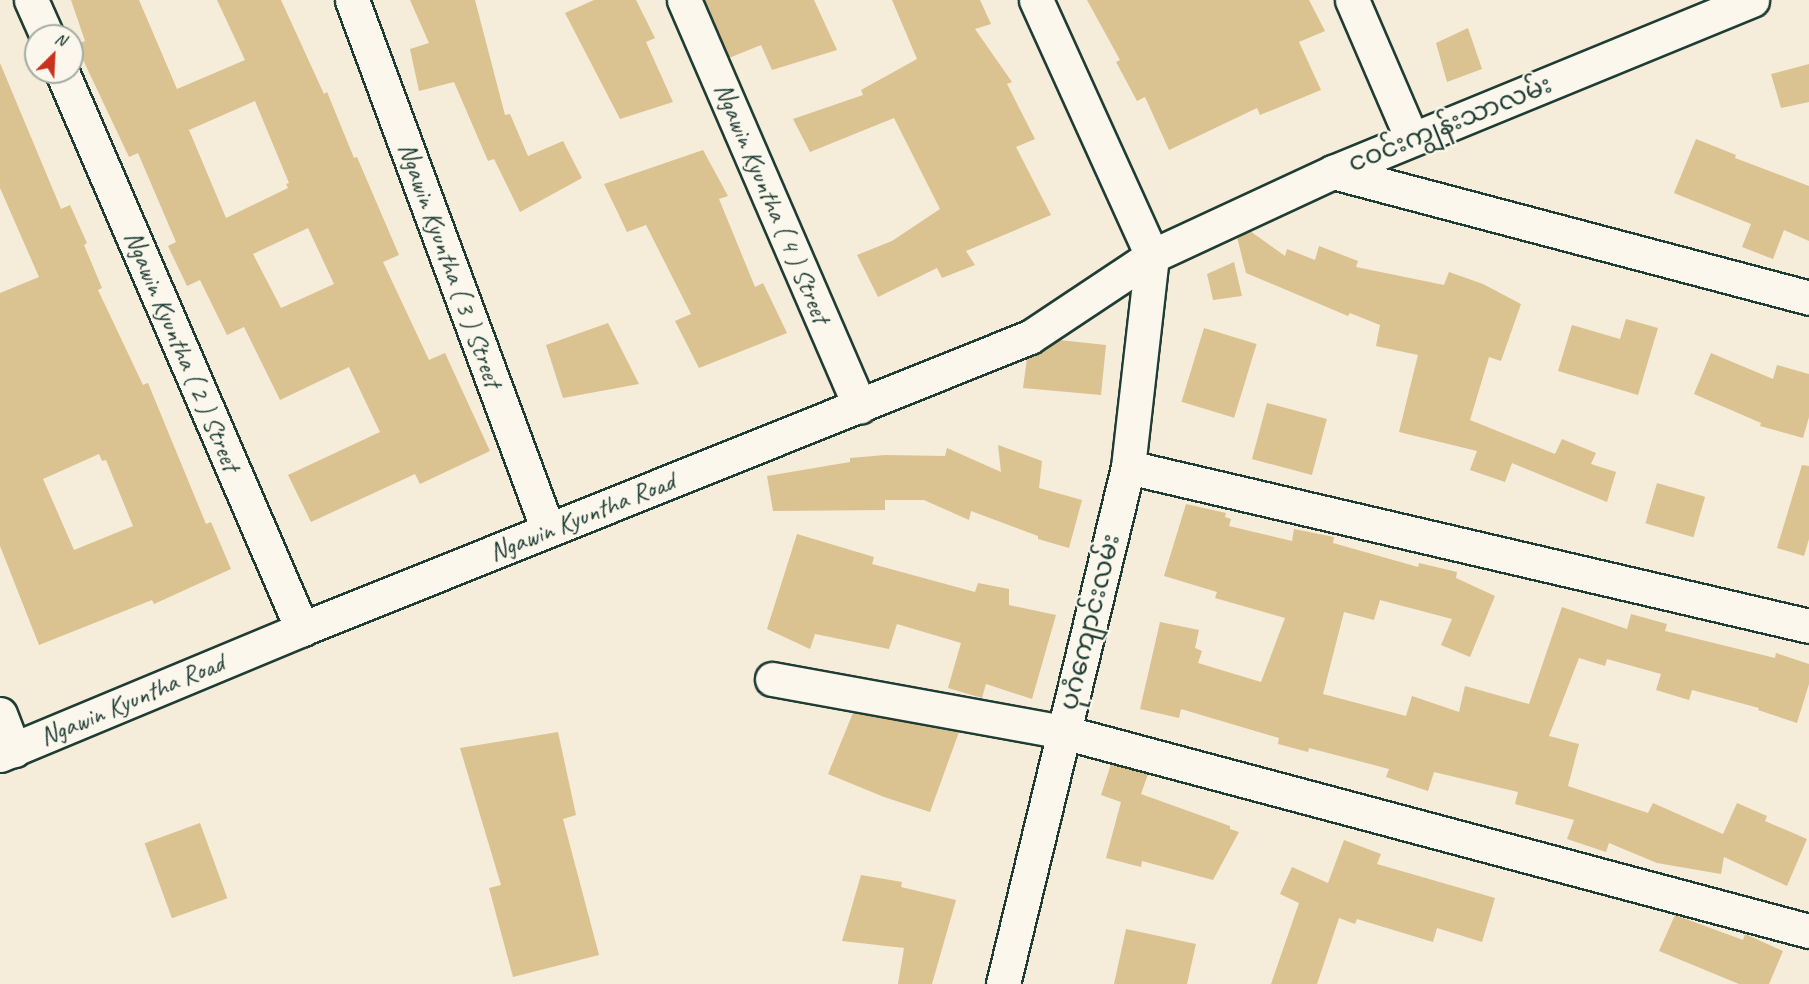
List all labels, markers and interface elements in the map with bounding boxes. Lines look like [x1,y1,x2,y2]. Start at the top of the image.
north arrow [24,24,84,84]
text: N [52,28,69,51]
street label: ငဝင်းကျွန်းသာလမ်း [1344,69,1556,179]
street label: Ngawin Kyuntha ( 4 ) Street [708,79,836,327]
street label: Ngawin Kyuntha ( 3 ) Street [391,139,509,391]
street label: Ngawin Kyuntha ( 2 ) Street [118,227,246,475]
street label: Ngawin Kyuntha Road [485,466,679,568]
street label: ပုဂံကျောင်းလမ်း [1053,531,1127,713]
street label: Ngawin Kyuntha Road [36,647,228,753]

